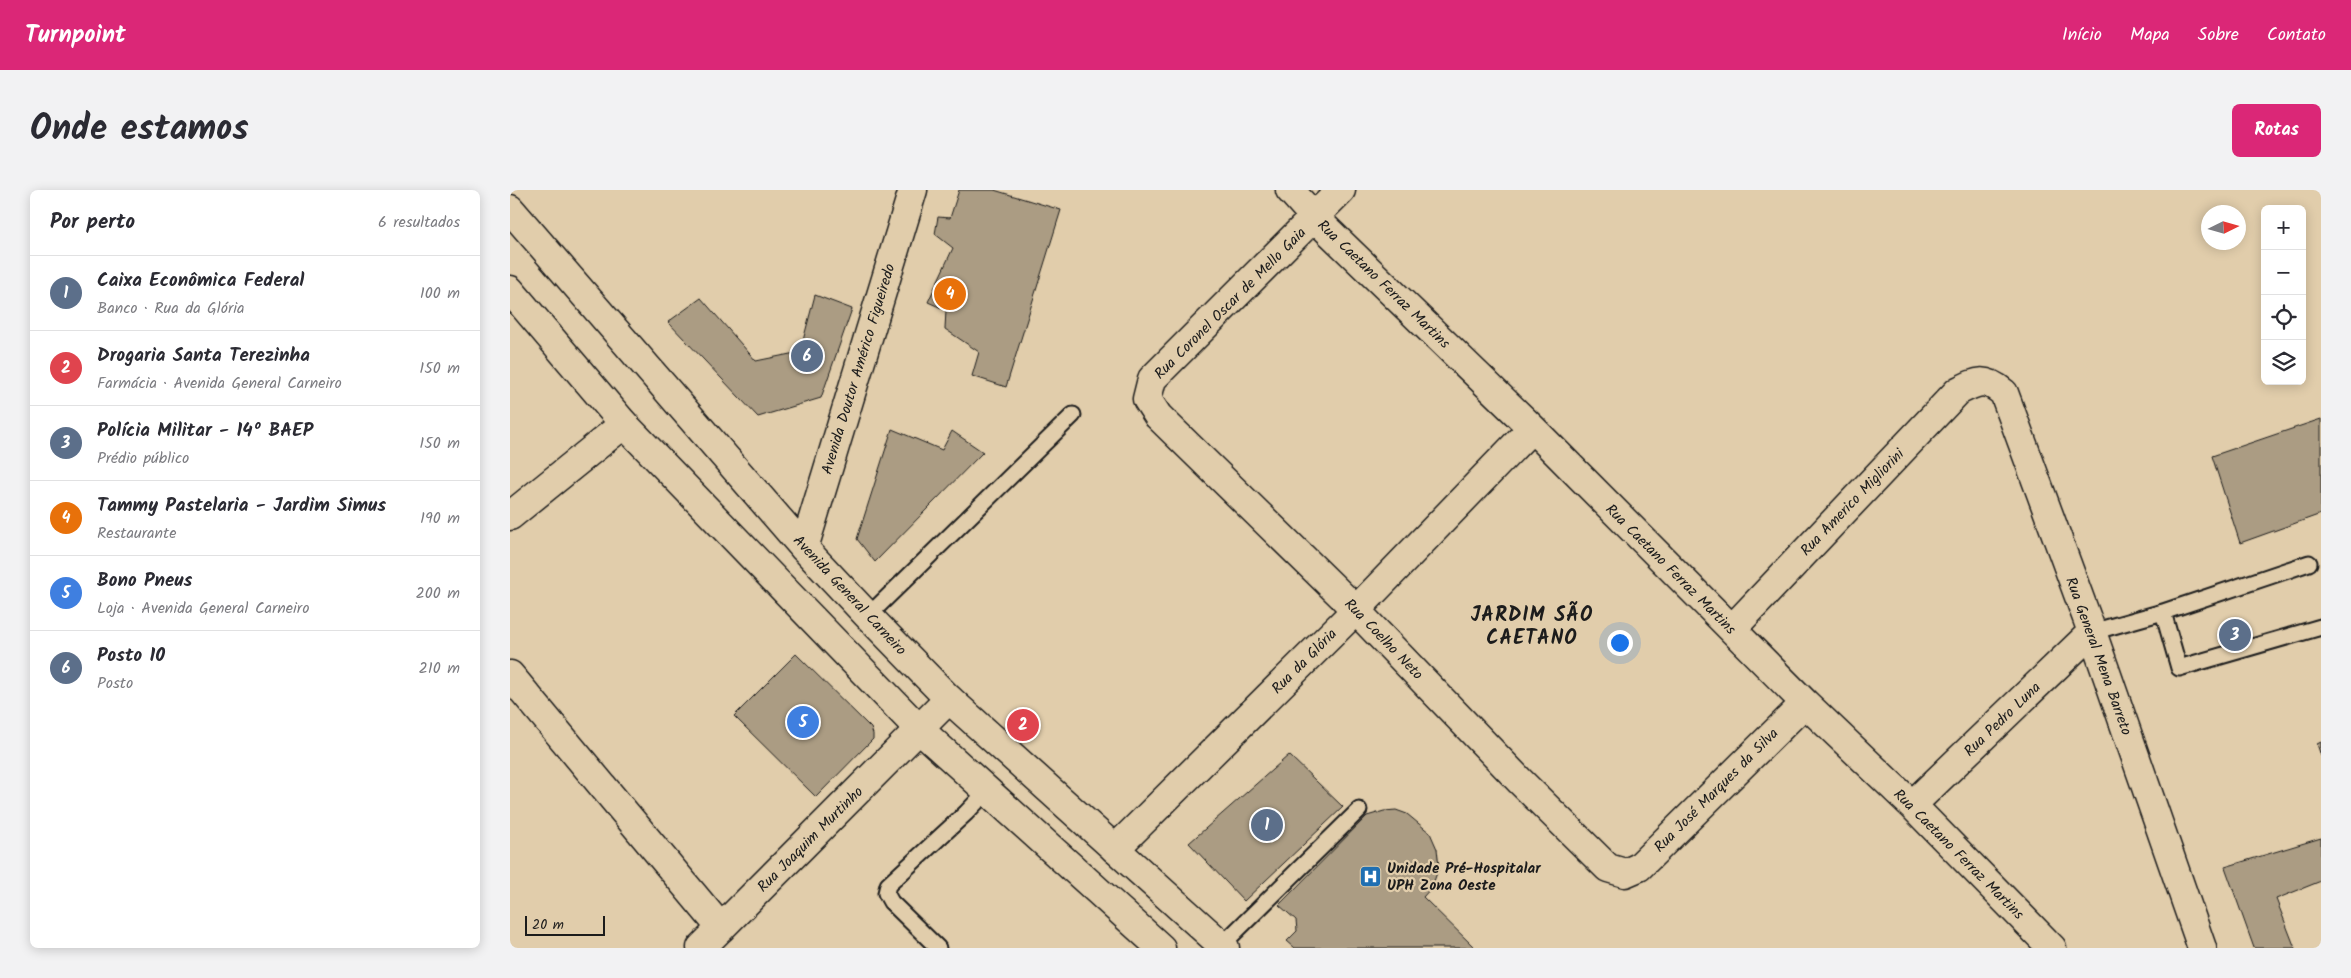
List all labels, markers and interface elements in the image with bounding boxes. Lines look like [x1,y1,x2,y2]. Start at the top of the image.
text: Turnpoint [25,16,126,55]
text: Início [2062,21,2102,50]
text: Mapa [2130,21,2170,50]
text: Sobre [2198,21,2239,50]
text: Contato [2267,21,2326,50]
text: Onde estamos [30,102,249,158]
button: Rotas [2232,104,2321,157]
north arrow [2201,205,2246,250]
map controls [2261,205,2306,385]
button: + [2261,205,2306,250]
text: Por perto [50,206,135,239]
text: 6 resultados [378,210,460,235]
street label: Rua Caetano Ferraz Martins [1311,215,1456,355]
street label: Rua Coronel Oscar de Mello Gaia [1149,222,1312,385]
button: − [2261,250,2306,295]
street label: Avenida Doutor Américo Figueiredo [815,261,903,478]
text: Caixa Econômica Federal [97,266,304,296]
pin: 4 [934,275,966,313]
text: 1 [64,281,68,306]
text: 100 m [420,281,460,306]
button: locate [2261,295,2306,340]
text: Banco · Rua da Glória [97,296,245,321]
pin: 6 [791,337,823,375]
button: layers [2261,340,2306,385]
text: Drogaria Santa Terezinha [97,341,310,371]
text: 2 [61,356,71,381]
text: 150 m [419,356,460,381]
text: Farmácia · Avenida General Carneiro [97,371,342,396]
text: Polícia Militar - 14º BAEP [97,416,313,446]
text: 3 [62,431,70,456]
text: 150 m [419,431,460,456]
street label: Rua Americo Migliorini [1795,442,1911,562]
text: Prédio público [97,446,189,471]
text: Tammy Pastelaria - Jardim Simus [97,491,386,521]
street label: Rua Caetano Ferraz Martins [1599,499,1742,641]
text: 4 [62,506,70,531]
text: 190 m [420,506,460,531]
text: Restaurante [97,521,176,546]
street label: Avenida General Carneiro [787,530,912,662]
text: Bono Pneus [97,566,192,596]
street label: Rua General Mena Barreto [2058,574,2138,739]
text: 5 [62,581,70,606]
text: 200 m [416,581,460,606]
street label: Rua Coelho Neto [1338,593,1429,686]
text: Loja · Avenida General Carneiro [97,596,309,621]
district label: JARDIM SÃO CAETANO [1471,600,1593,655]
pin: 3 [2219,616,2251,654]
street label: Rua da Glória [1266,623,1343,700]
your location [1607,630,1633,656]
text: Posto 10 [97,641,165,671]
text: 6 [62,656,70,681]
text: 210 m [419,656,460,681]
text: Posto [97,671,133,696]
street label: Rua Pedro Luna [1959,676,2047,763]
pin: 5 [787,703,819,741]
pin: 2 [1007,706,1039,744]
street label: Rua José Marques da Silva [1649,723,1785,859]
street label: Rua Joaquim Murtinho [752,781,870,898]
street label: Rua Caetano Ferraz Martins [1887,784,2030,926]
pin: 1 [1251,806,1283,844]
place label: Unidade Pré-Hospitalar UPH Zona Oeste [1387,857,1541,898]
hospital icon: Unidade Pré-Hospitalar UPH Zona Oeste [1359,865,1383,889]
scale bar [525,913,605,936]
text: 20 m [532,914,564,936]

